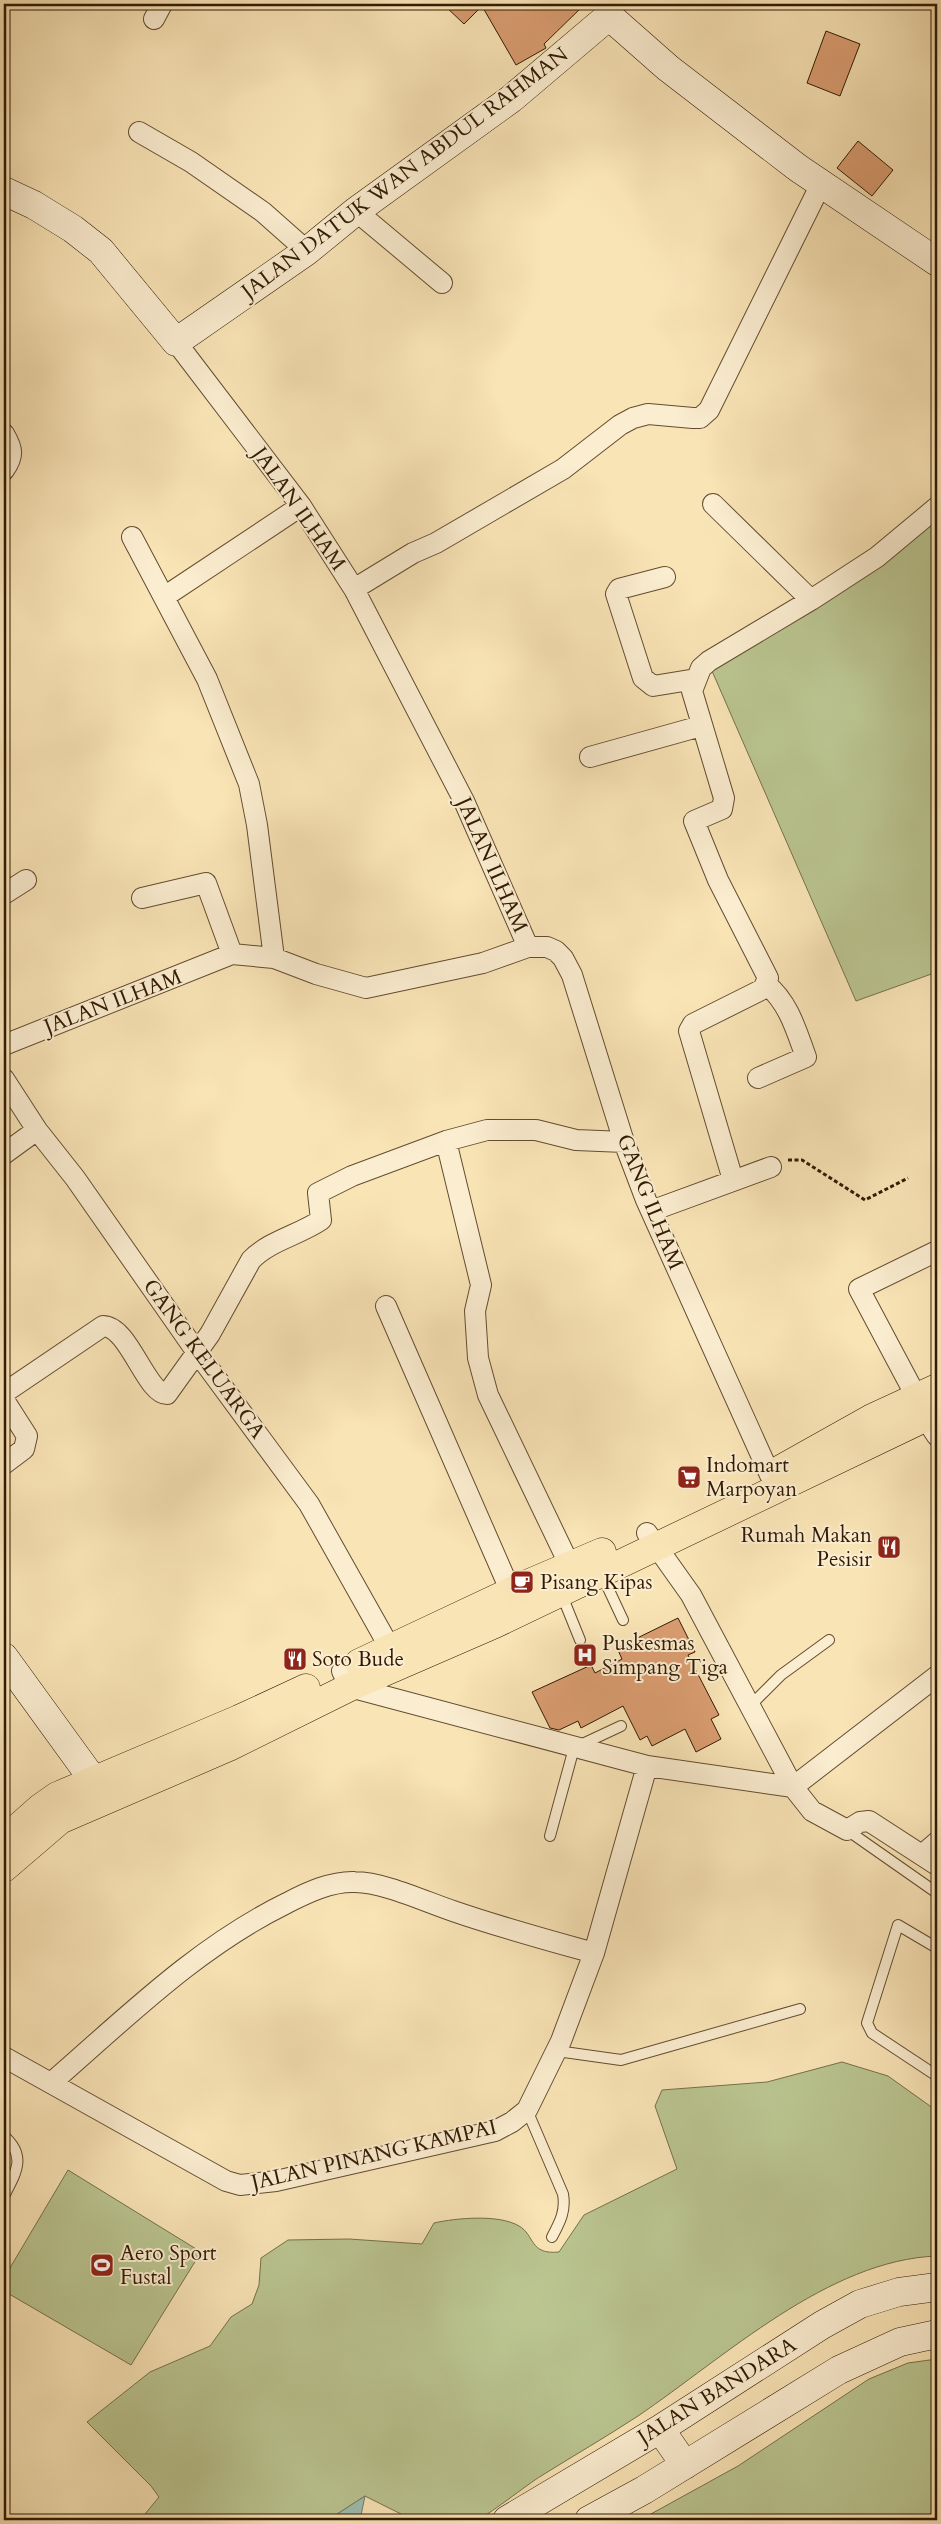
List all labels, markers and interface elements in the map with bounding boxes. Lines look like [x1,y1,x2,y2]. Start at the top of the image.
street label: JALAN DATUK WAN ABDUL RAHMAN [233,40,574,307]
street label: JALAN ILHAM [244,439,353,577]
street label: JALAN ILHAM [448,790,535,938]
street label: JALAN ILHAM [37,962,186,1043]
street label: GANG ILHAM [610,1130,690,1274]
street label: GANG KELUARGA [136,1273,272,1445]
place label: Indomart Marpoyan [706,1451,797,1504]
supermarket icon: Indomart Marpoyan [676,1464,702,1490]
place label: Rumah Makan Pesisir [741,1521,872,1574]
restaurant icon: Rumah Makan Pesisir [876,1534,902,1560]
place label: Pisang Kipas [540,1568,653,1597]
cafe icon: Pisang Kipas [509,1569,535,1595]
place label: Puskesmas Simpang Tiga [602,1629,728,1682]
hospital icon: Puskesmas Simpang Tiga [572,1642,598,1668]
place label: Soto Bude [312,1645,404,1674]
restaurant icon: Soto Bude [282,1646,308,1672]
street label: JALAN PINANG KAMPAI [246,2113,499,2198]
place label: Aero Sport Fustal [120,2239,217,2292]
sports icon: Aero Sport Fustal [89,2252,115,2278]
street label: JALAN BANDARA [630,2330,802,2453]

